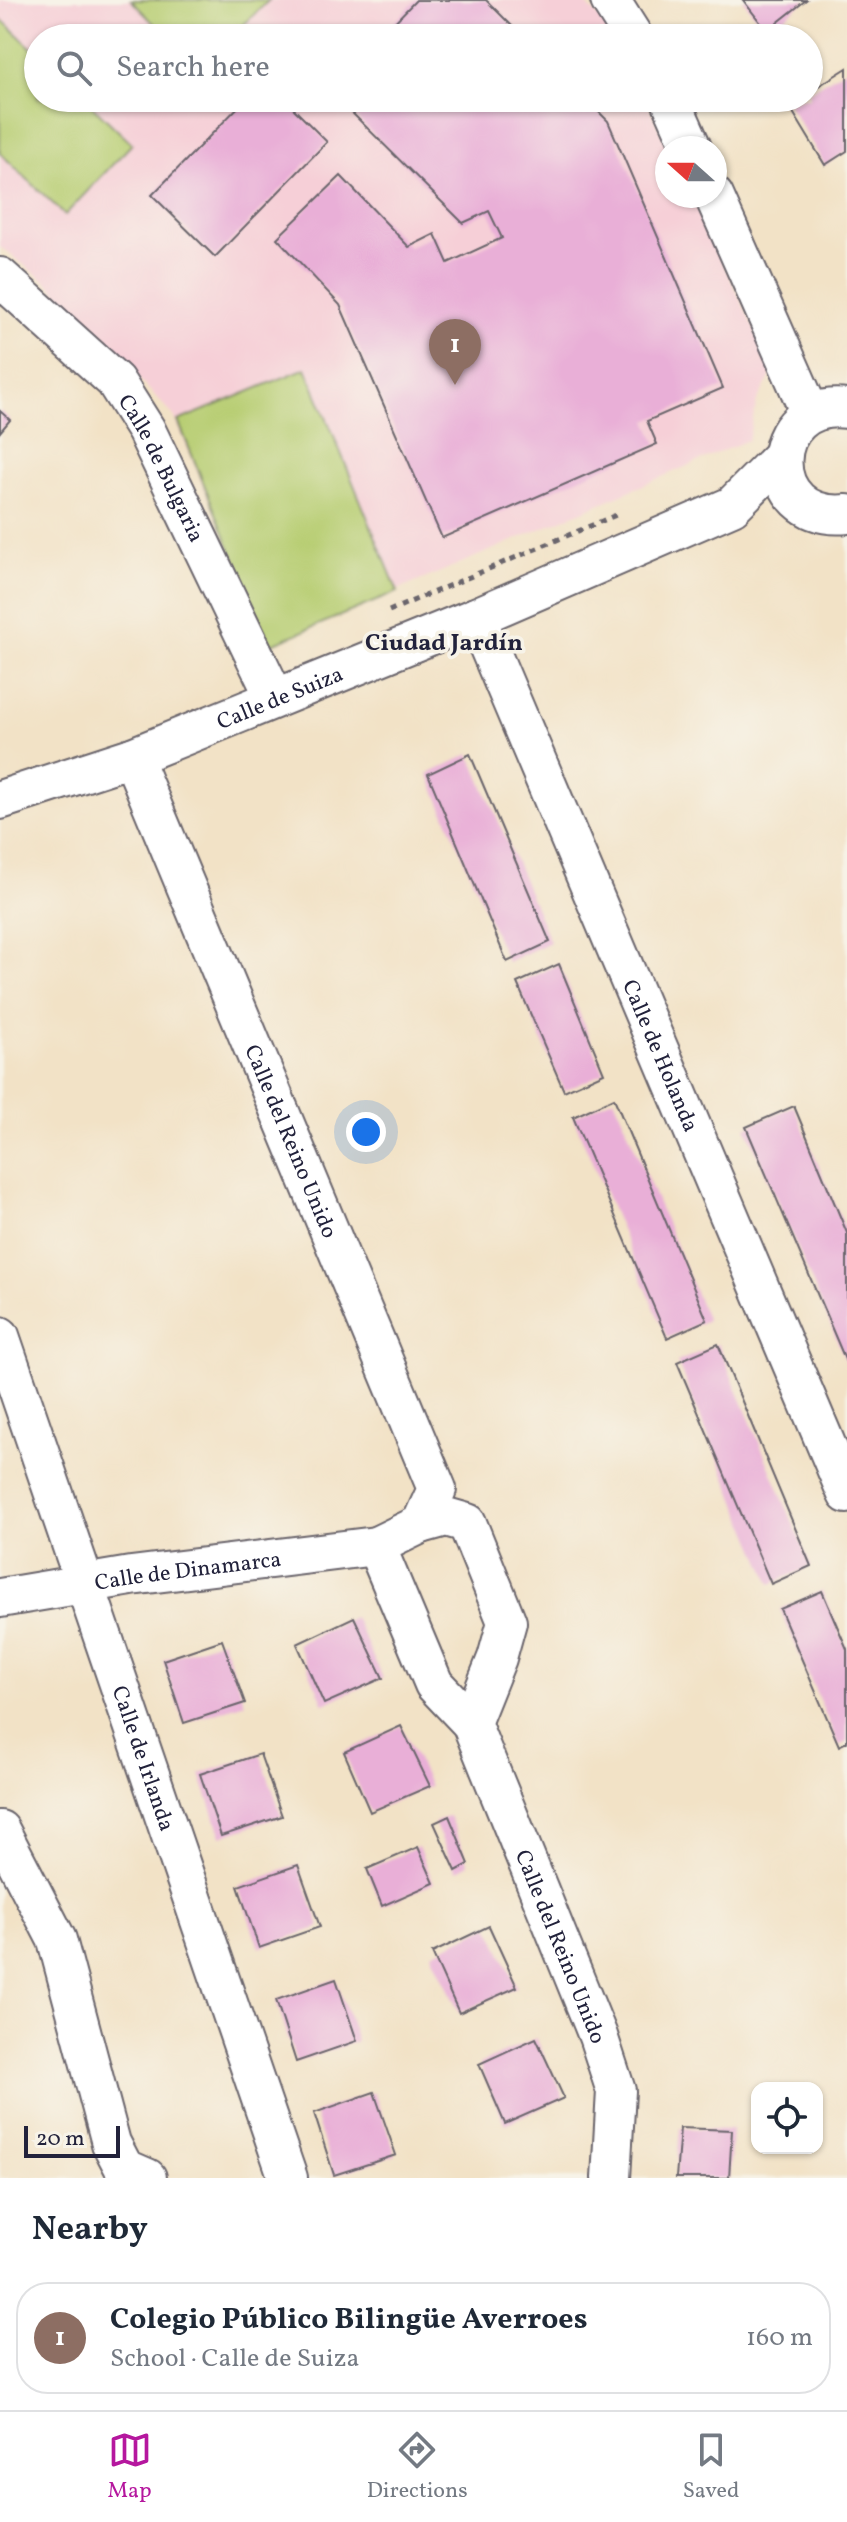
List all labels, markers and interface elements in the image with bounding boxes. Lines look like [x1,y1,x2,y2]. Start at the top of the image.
search box [24,24,823,112]
icon: search [52,46,96,90]
text: Search here [116,47,270,89]
north arrow [655,136,727,208]
pin: 1 [429,319,481,385]
street label: Calle de Bulgaria [109,389,211,548]
district label: Ciudad Jardín [365,627,523,661]
street label: Calle de Suiza [213,660,348,739]
street label: Calle de Holanda [613,975,705,1137]
street label: Calle del Reino Unido [236,1041,344,1243]
your location [346,1112,386,1152]
street label: Calle de Dinamarca [93,1545,283,1600]
street label: Calle de Irlanda [103,1682,181,1836]
street label: Calle del Reino Unido [506,1846,612,2048]
map controls [751,2082,823,2154]
button: locate [751,2082,823,2154]
scale bar [24,2122,120,2158]
text: 20 m [36,2124,85,2155]
text: Nearby [32,2207,148,2254]
text: Colegio Público Bilingüe Averroes [110,2299,588,2341]
text: 1 [55,2320,65,2356]
text: 160 m [746,2320,813,2356]
text: School · Calle de Suiza [110,2341,360,2377]
tab: Map [108,2428,152,2507]
tab: Directions [367,2428,468,2507]
tab: Saved [683,2428,739,2507]

